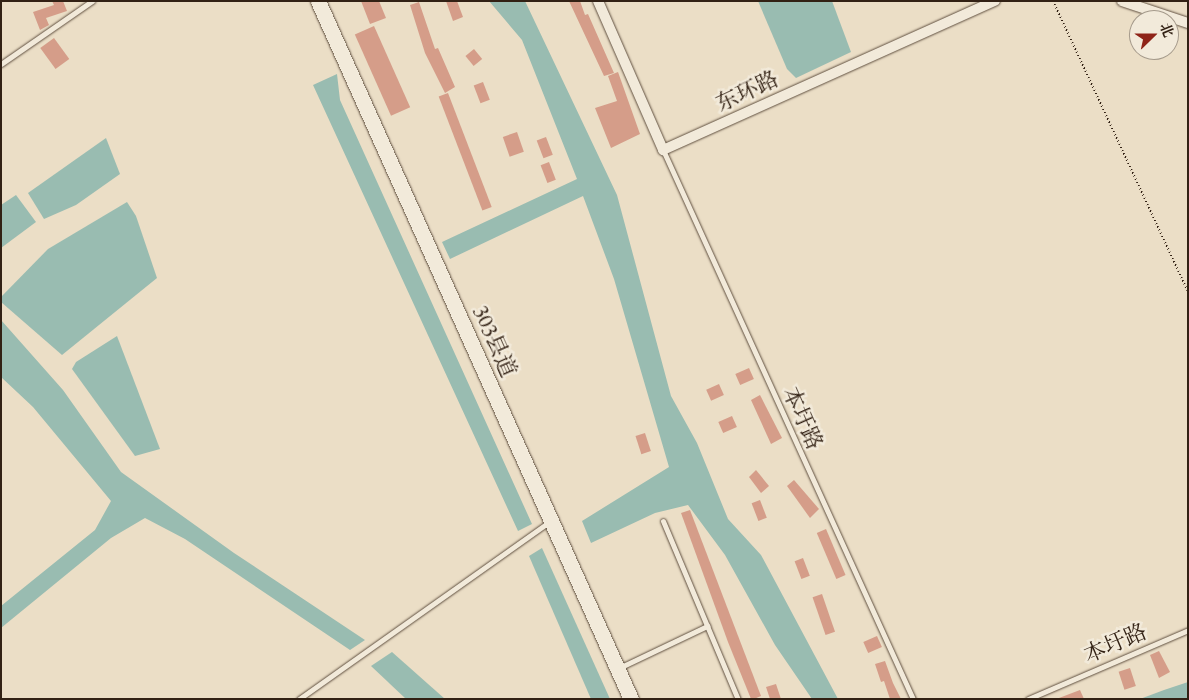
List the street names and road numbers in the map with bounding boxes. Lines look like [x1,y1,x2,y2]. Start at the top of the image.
street label: 东环路 [712,65,782,117]
street label: 303县道 [468,301,522,381]
street label: 本圩路 [778,382,828,454]
street label: 本圩路 [1079,618,1151,668]

